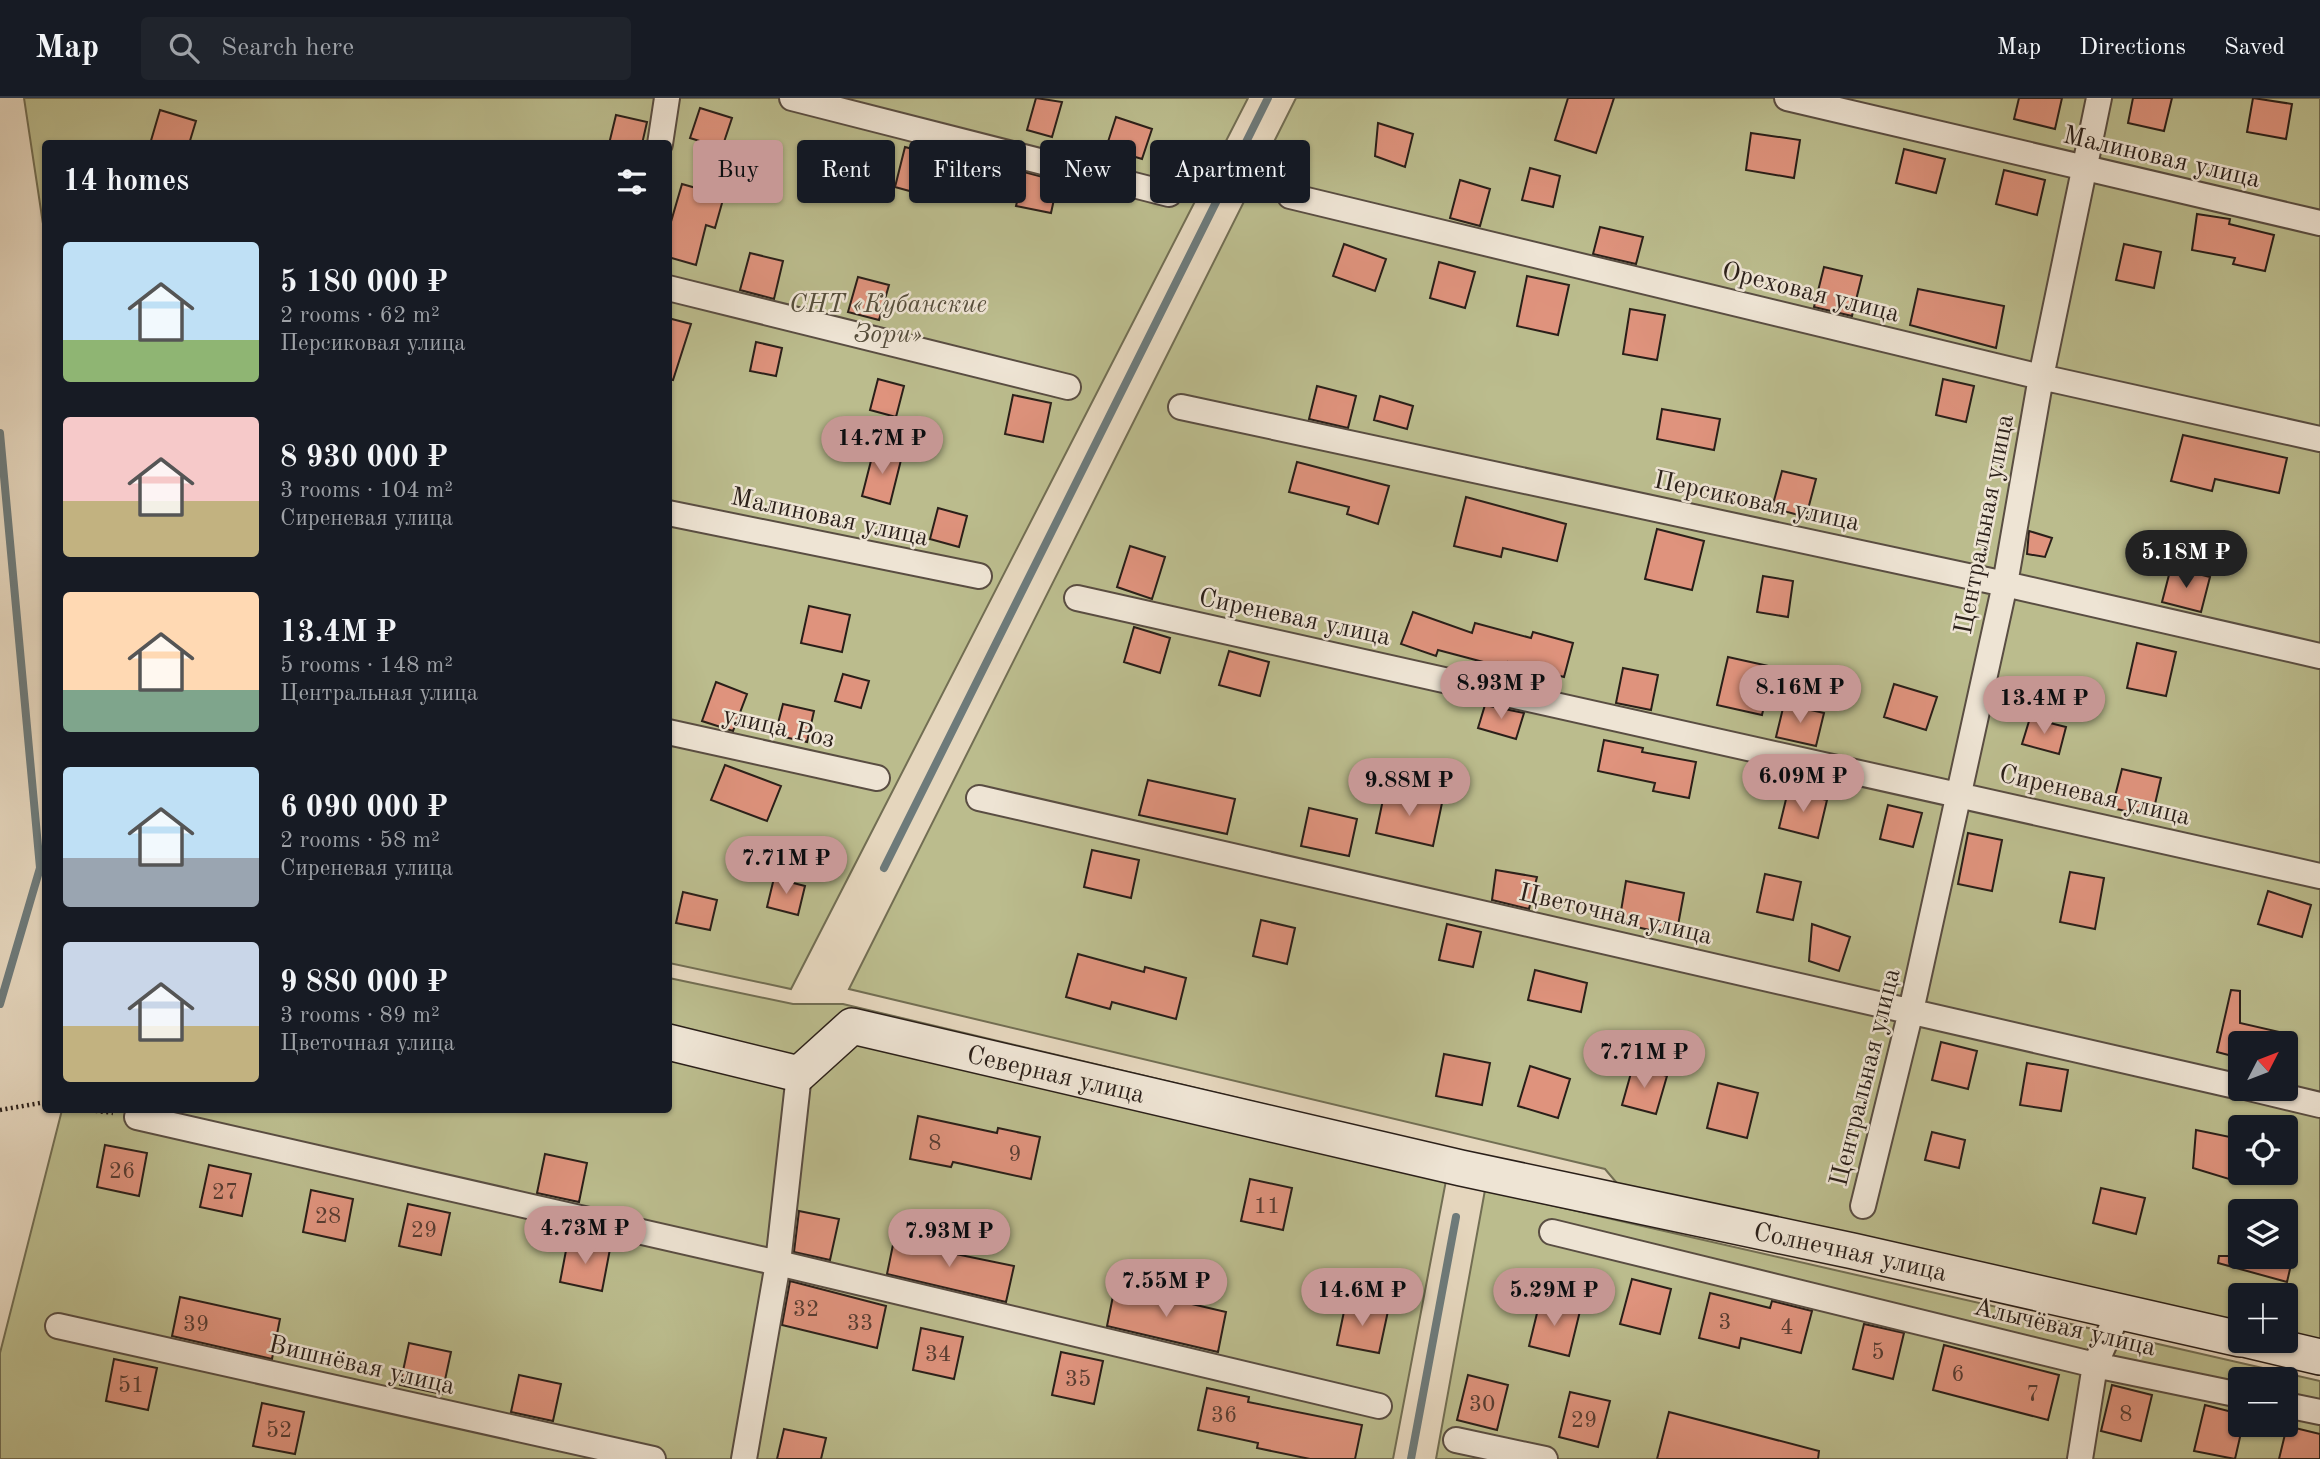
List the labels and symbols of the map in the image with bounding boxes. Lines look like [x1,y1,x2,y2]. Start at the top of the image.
street label: Малиновая улица [2060,123,2263,193]
street label: Ореховая улица [1719,258,1902,328]
park label: СНТ «Кубанские Зори» [789,292,987,348]
street label: Центральная улица [1951,412,2019,637]
pin: 14.7M ₽ [817,416,947,476]
street label: Персиковая улица [1651,467,1862,537]
street label: Малиновая улица [728,484,931,552]
pin: 5.18M ₽ [2121,531,2251,590]
street label: Сиреневая улица [1196,585,1393,651]
pin: 8.93M ₽ [1436,662,1566,721]
pin: 8.16M ₽ [1735,666,1865,725]
pin: 13.4M ₽ [1979,676,2109,736]
street label: улица Роз [720,702,837,753]
pin: 6.09M ₽ [1738,754,1868,814]
pin: 9.88M ₽ [1344,758,1474,818]
street label: Сиреневая улица [1996,761,2193,831]
pin: 7.71M ₽ [721,836,851,896]
street label: Цветочная улица [1516,880,1715,950]
street label: Центральная улица [1826,966,1906,1189]
pin: 7.71M ₽ [1579,1030,1709,1090]
north arrow [2228,1031,2298,1101]
street label: Северная улица [964,1042,1147,1109]
house number: 8 [928,1132,942,1155]
house number: 9 [1008,1143,1022,1166]
house number: 26 [109,1160,135,1183]
house number: 27 [212,1181,238,1204]
house number: 11 [1254,1195,1280,1218]
house number: 28 [315,1205,341,1228]
pin: 4.73M ₽ [520,1206,650,1266]
pin: 7.93M ₽ [884,1210,1014,1269]
house number: 29 [411,1219,437,1242]
street label: Солнечная улица [1751,1219,1949,1287]
pin: 7.55M ₽ [1101,1260,1231,1319]
pin: 14.6M ₽ [1297,1268,1427,1328]
pin: 5.29M ₽ [1489,1268,1619,1328]
street label: Алычёвая улица [1971,1294,2158,1362]
house number: 32 [793,1298,819,1321]
house number: 3 [1718,1311,1732,1334]
house number: 33 [847,1312,873,1335]
house number: 39 [183,1313,209,1336]
house number: 4 [1780,1316,1794,1339]
street label: Вишнёвая улица [266,1332,457,1400]
house number: 5 [1871,1341,1885,1364]
house number: 34 [925,1343,951,1366]
house number: 6 [1951,1363,1965,1386]
house number: 35 [1065,1368,1091,1391]
house number: 51 [118,1374,144,1397]
house number: 7 [2026,1383,2040,1406]
house number: 30 [1469,1393,1495,1416]
house number: 8 [2119,1403,2133,1426]
house number: 36 [1211,1404,1237,1427]
house number: 29 [1571,1409,1597,1432]
house number: 52 [266,1419,292,1442]

